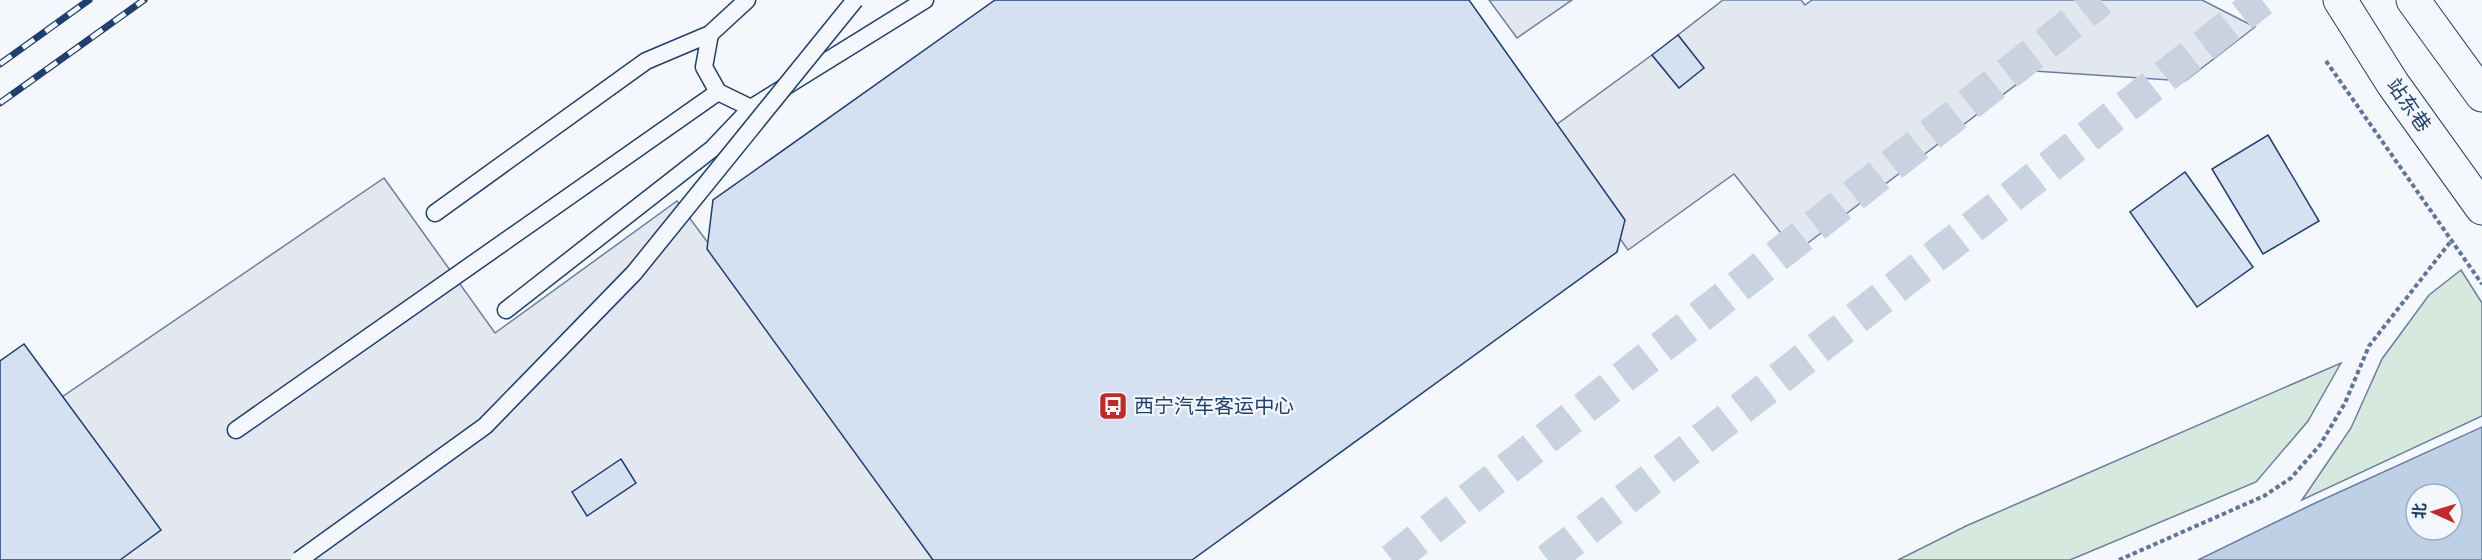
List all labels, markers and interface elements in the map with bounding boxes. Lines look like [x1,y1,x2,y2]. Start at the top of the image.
street label: 站东巷 [2382,74,2436,136]
bus stop icon: 西宁汽车客运中心 [1097,390,1129,422]
place label: 西宁汽车客运中心 [1134,394,1294,418]
north arrow [2404,482,2464,542]
text: 北 [2409,502,2430,520]

